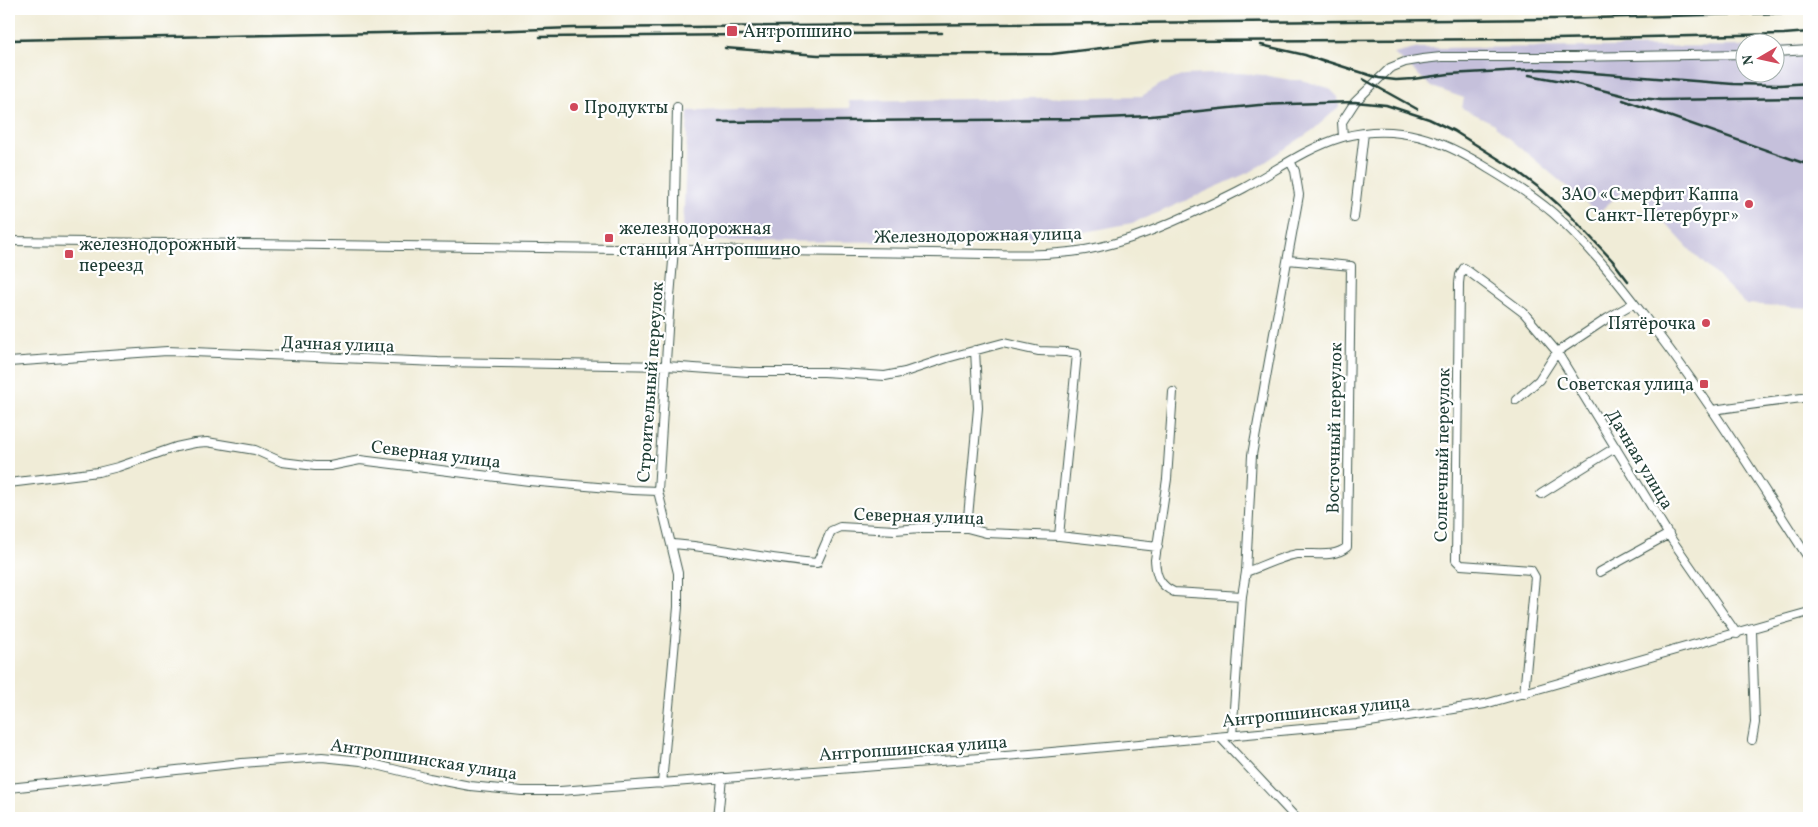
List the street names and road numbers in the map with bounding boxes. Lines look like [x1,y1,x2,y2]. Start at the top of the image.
street label: Железнодорожная улица [874,222,1082,251]
street label: Строительный переулок [632,281,671,483]
street label: Дачная улица [281,331,395,360]
street label: Восточный переулок [1322,342,1349,514]
street label: Солнечный переулок [1429,367,1458,542]
street label: Дачная улица [1599,405,1679,515]
street label: Северная улица [369,435,502,476]
street label: Северная улица [853,503,985,532]
street label: Антропшинская улица [1221,690,1411,735]
street label: Антропшинская улица [818,730,1008,769]
street label: Антропшинская улица [328,733,519,788]

